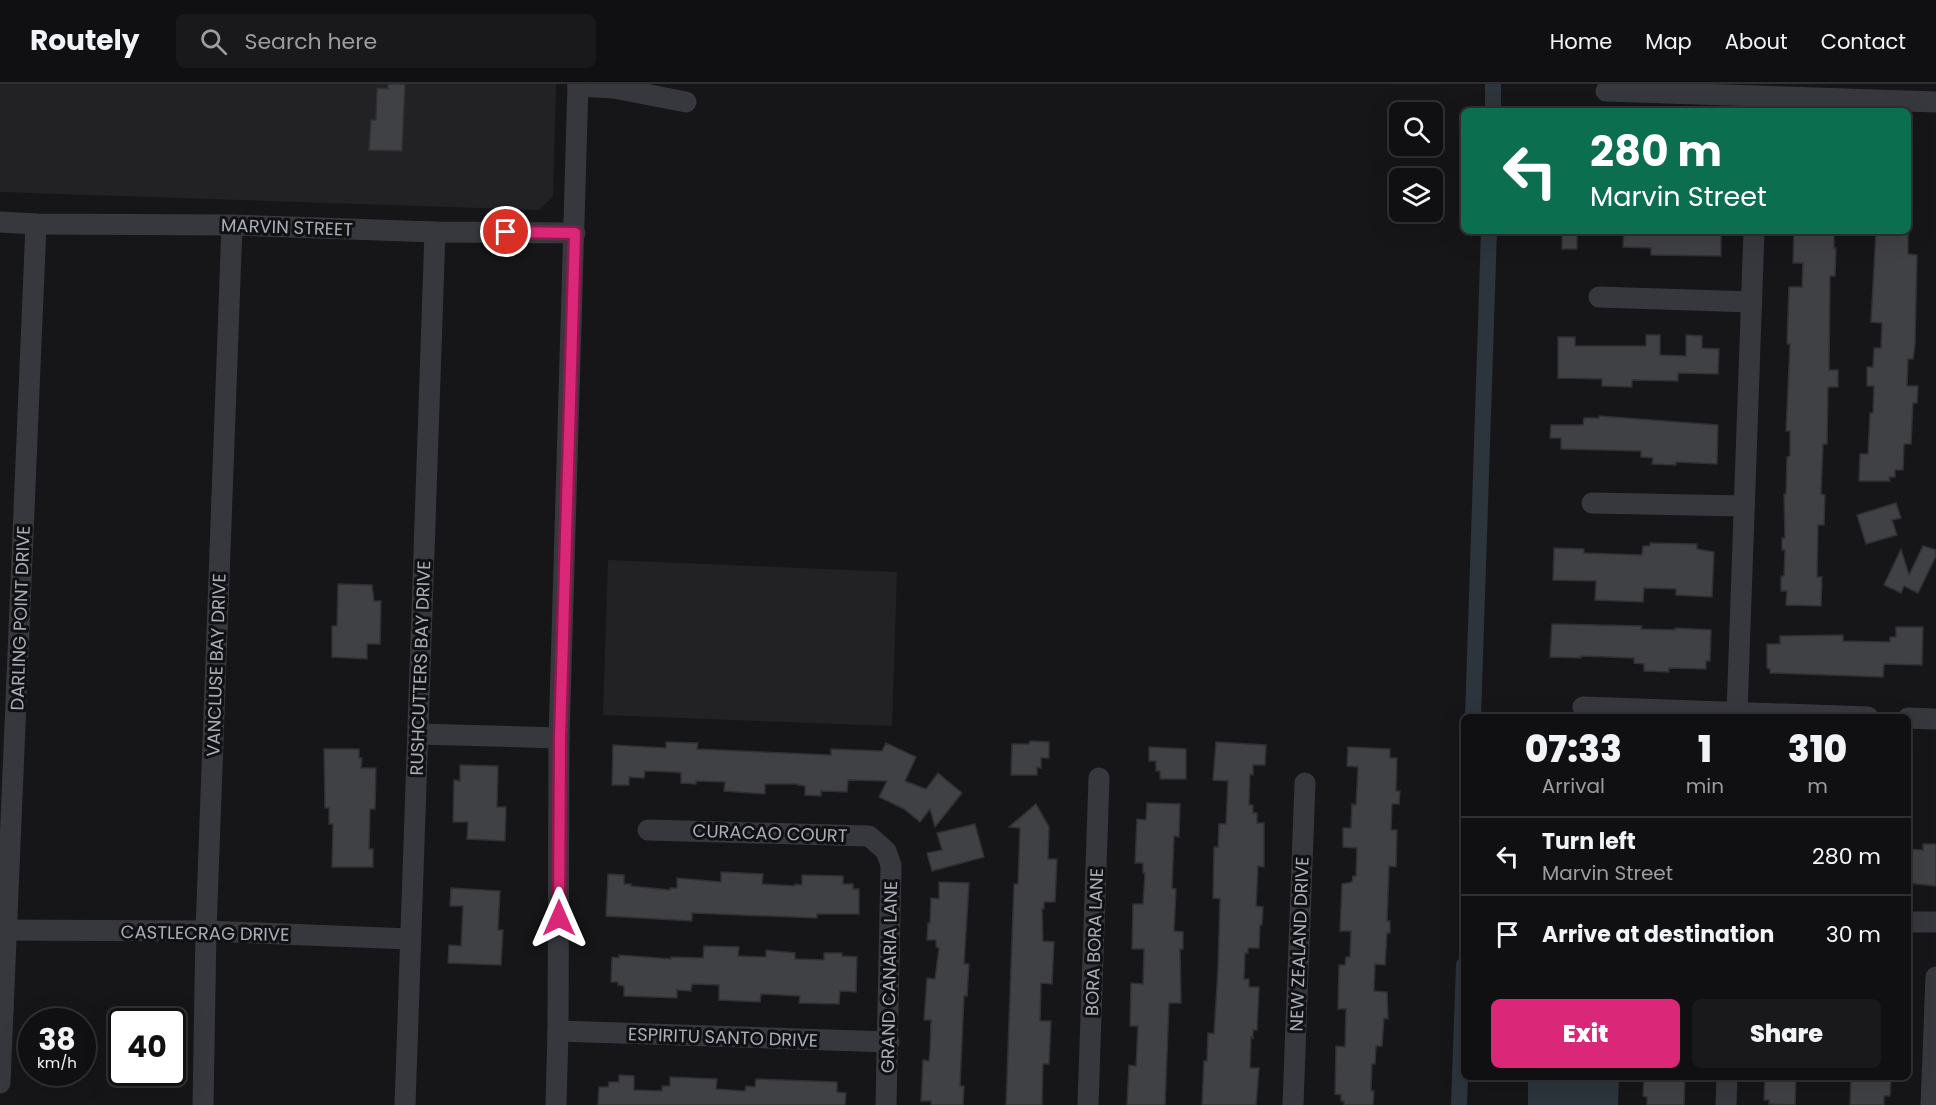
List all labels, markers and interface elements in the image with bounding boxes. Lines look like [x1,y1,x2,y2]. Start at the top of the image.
search box [176,14,596,68]
text: Routely [30,21,140,60]
icon: search [197,25,230,58]
text: Search here [245,26,377,57]
text: Home [1550,27,1612,56]
text: Map [1645,27,1692,56]
text: About [1725,27,1788,56]
text: Contact [1821,27,1906,56]
map controls [1389,102,1443,222]
button: search [1389,102,1443,156]
text: 280 m [1590,122,1722,181]
icon: left [1491,132,1569,210]
button: layers [1389,168,1443,222]
text: Marvin Street [1590,178,1767,215]
pin [480,206,531,257]
street label: MARVIN STREET [221,212,354,242]
icon: arrive [489,215,522,248]
street label: DARLING POINT DRIVE [4,525,36,711]
street label: RUSHCUTTERS BAY DRIVE [404,560,436,776]
street label: VANCLUSE BAY DRIVE [200,573,232,757]
text: 07:33 [1525,724,1622,775]
text: 1 [1698,724,1712,775]
text: 310 [1788,724,1847,775]
text: Arrival [1542,772,1605,800]
text: min [1686,772,1724,800]
text: m [1807,772,1828,800]
street label: CURACAO COURT [692,818,848,848]
text: Turn left [1542,826,1636,857]
icon: left [1491,840,1524,873]
text: 280 m [1812,841,1881,872]
street label: NEW ZEALAND DRIVE [1283,856,1315,1032]
text: Marvin Street [1542,859,1673,887]
street label: BORA BORA LANE [1079,868,1109,1016]
street label: GRAND CANARIA LANE [875,881,903,1073]
position arrow [527,886,591,950]
icon: arrive [1491,918,1524,951]
street label: CASTLECRAG DRIVE [120,919,290,947]
text: Arrive at destination [1542,919,1774,950]
text: 30 m [1826,919,1881,950]
button: Exit [1491,999,1680,1068]
button: Share [1692,999,1881,1068]
speed limit sign: 40 [108,1008,186,1086]
text: 38 [38,1018,76,1061]
street label: ESPIRITU SANTO DRIVE [627,1021,819,1053]
text: km/h [37,1052,77,1073]

